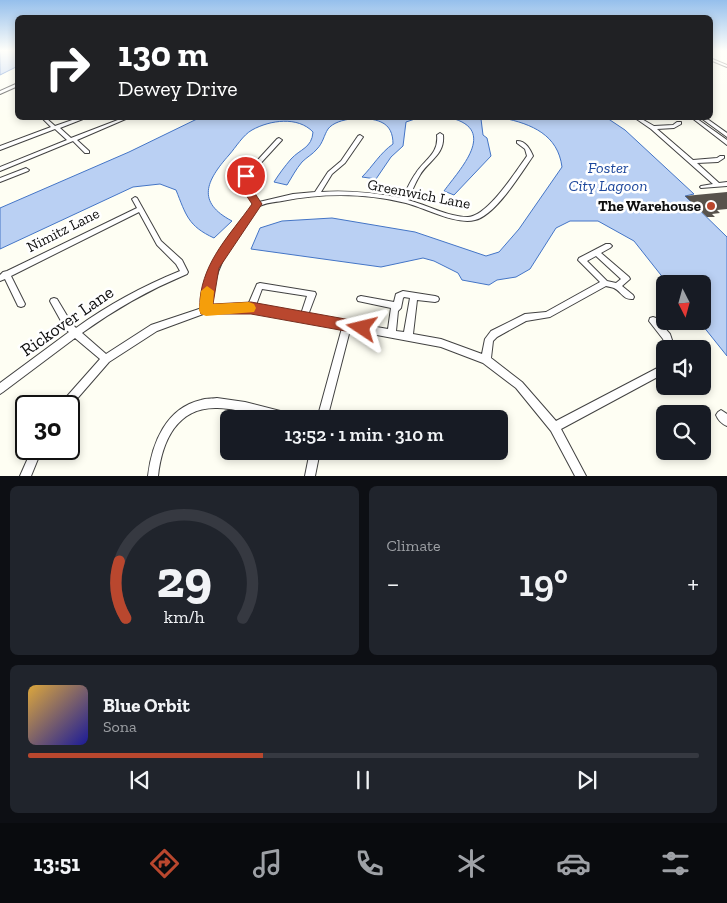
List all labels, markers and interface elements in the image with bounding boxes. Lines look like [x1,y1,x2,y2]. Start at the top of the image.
text: 130 m [118,33,208,75]
icon: right [35,35,100,100]
text: Dewey Drive [118,75,238,102]
pin [225,155,267,197]
water label: Foster City Lagoon [568,158,648,195]
icon: arrive [232,162,260,190]
street label: Greenwich Lane [366,175,472,213]
place label: The Warehouse [598,197,701,215]
marker: The Warehouse [705,200,717,212]
street label: Nimitz Lane [24,204,102,256]
north arrow [656,275,711,330]
map controls [656,275,711,460]
street label: Rickover Lane [16,281,118,361]
position arrow [335,301,387,353]
button: sound [656,340,711,395]
speed limit sign: 30 [15,395,80,460]
button: search [656,405,711,460]
text: 13:52 · 1 min · 310 m [284,423,444,446]
text: Climate [387,536,441,555]
text: 29 [156,548,212,610]
text: 19° [519,560,568,606]
text: − [387,567,400,600]
text: + [687,567,699,600]
text: km/h [164,606,205,628]
text: Blue Orbit [103,694,190,717]
text: Sona [103,717,137,736]
icon: previous [126,766,154,794]
icon: pause [349,766,377,794]
icon: next [573,766,601,794]
icon: directions [147,846,182,881]
icon: music [250,846,285,881]
icon: phone [352,846,387,881]
icon: climate [454,846,489,881]
icon: car [556,846,591,881]
icon: filters [658,846,693,881]
text: 13:51 [34,850,80,877]

